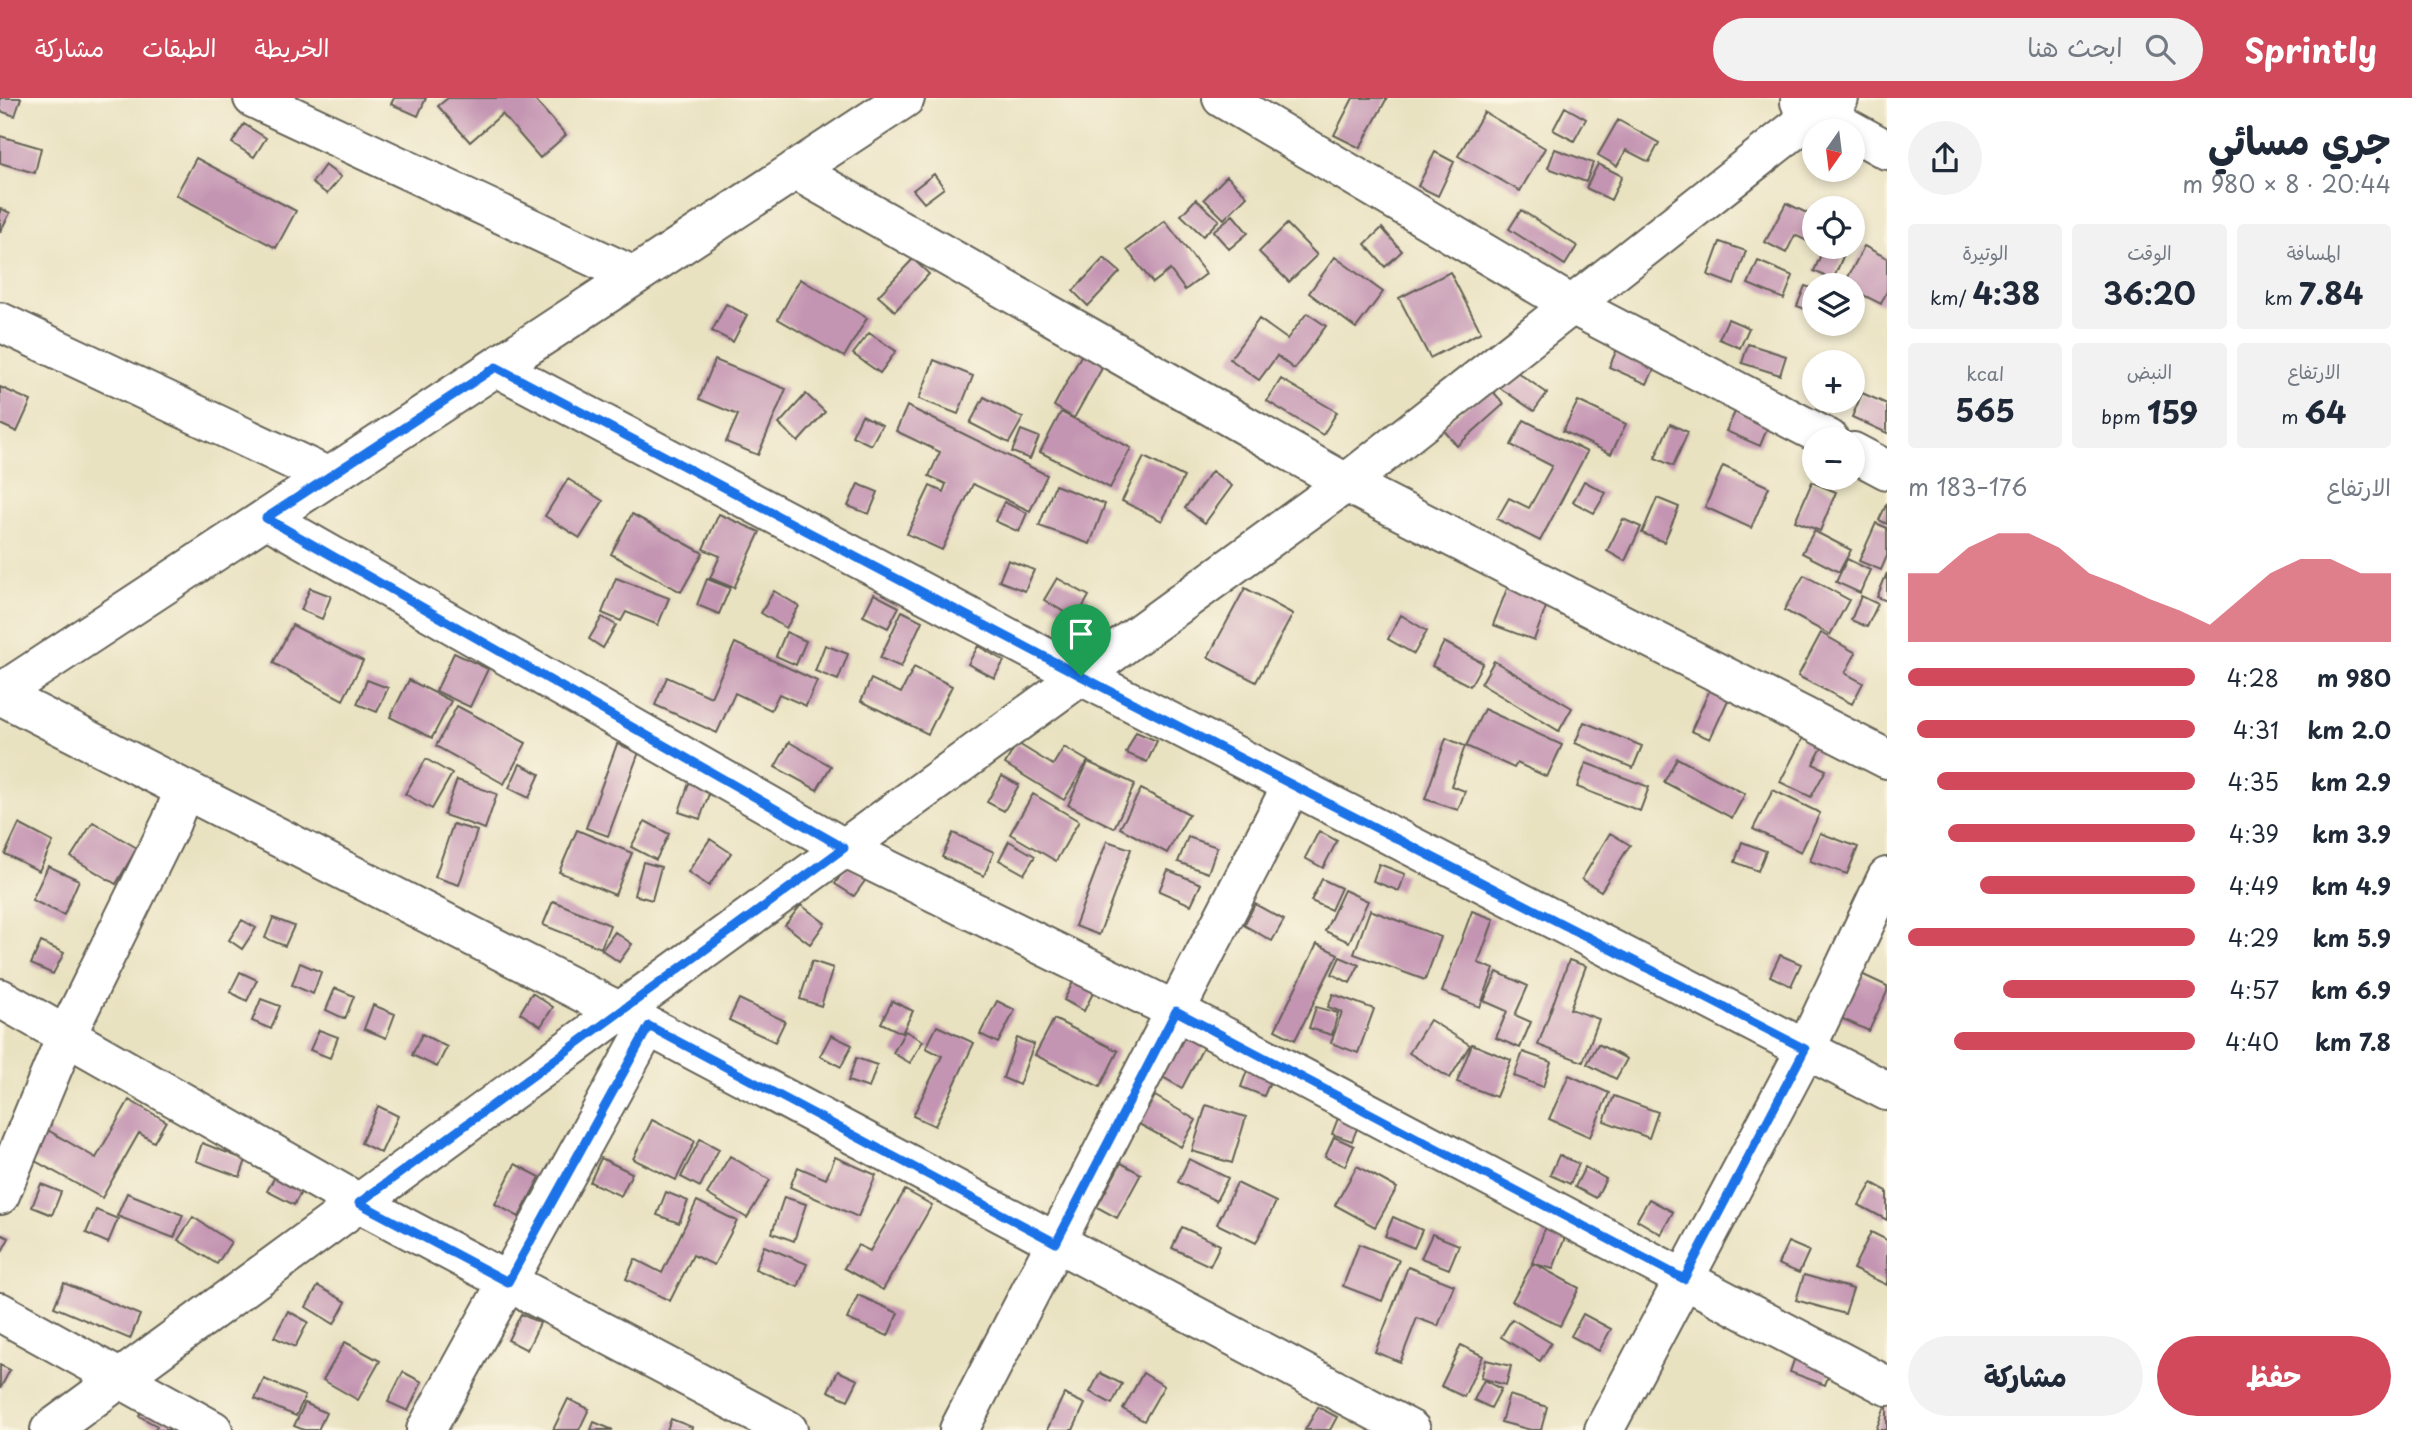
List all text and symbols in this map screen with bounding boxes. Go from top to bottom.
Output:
search box [1713,18,2203,81]
text: Sprintly [2245,24,2377,74]
text: ابحث هنا [2027,27,2123,66]
text: مشاركة [35,29,104,65]
text: الطبقات [142,29,217,65]
text: الخريطة [255,29,329,65]
icon: search [2141,30,2179,68]
text: جري مسائي [2208,111,2391,168]
north arrow [1802,119,1866,182]
map controls [1802,119,1865,490]
button: share [1908,121,1982,195]
text: 20:44 · 8 × 980 m [2182,166,2391,201]
button: locate [1802,196,1865,259]
text: الوتيرة [1962,238,2008,266]
text: الوقت [2127,238,2172,266]
text: المسافة [2287,238,2341,266]
text: 4:38 [1973,270,2040,315]
text: 36:20 [2103,270,2196,315]
text: 7.84 [2299,270,2363,315]
button: layers [1802,273,1865,336]
text: /km [1930,283,1973,311]
text: km [2264,283,2299,311]
button: + [1802,350,1865,413]
text: النبض [2127,357,2172,385]
text: الارتفاع [2287,357,2340,385]
text: kcal [1966,359,2004,387]
text: 565 [1955,387,2015,432]
text: 159 [2147,389,2198,434]
text: 64 [2305,389,2346,434]
text: bpm [2101,402,2147,430]
text: m [2281,402,2305,430]
button: − [1802,427,1865,490]
text: 176–183 m [1908,469,2027,504]
text: الارتفاع [2327,469,2391,504]
pin [1051,604,1111,676]
icon: arrive [1062,615,1100,653]
text: 4:28 [2227,660,2279,695]
text: 980 m [2317,660,2391,695]
text: 4:31 [2233,712,2279,747]
text: 2.0 km [2307,712,2391,747]
text: 4:35 [2228,764,2279,799]
text: 2.9 km [2311,764,2391,799]
text: 4:39 [2229,816,2279,851]
text: 3.9 km [2312,816,2391,851]
text: 4:49 [2229,868,2279,903]
text: 4.9 km [2312,868,2391,903]
text: 4:29 [2228,920,2279,955]
text: 5.9 km [2313,920,2391,955]
text: 4:57 [2230,972,2279,1007]
text: 6.9 km [2311,972,2391,1007]
text: 4:40 [2225,1024,2279,1059]
text: 7.8 km [2315,1024,2391,1059]
button: مشاركة [1908,1336,2143,1416]
button: حفظ [2157,1336,2391,1416]

